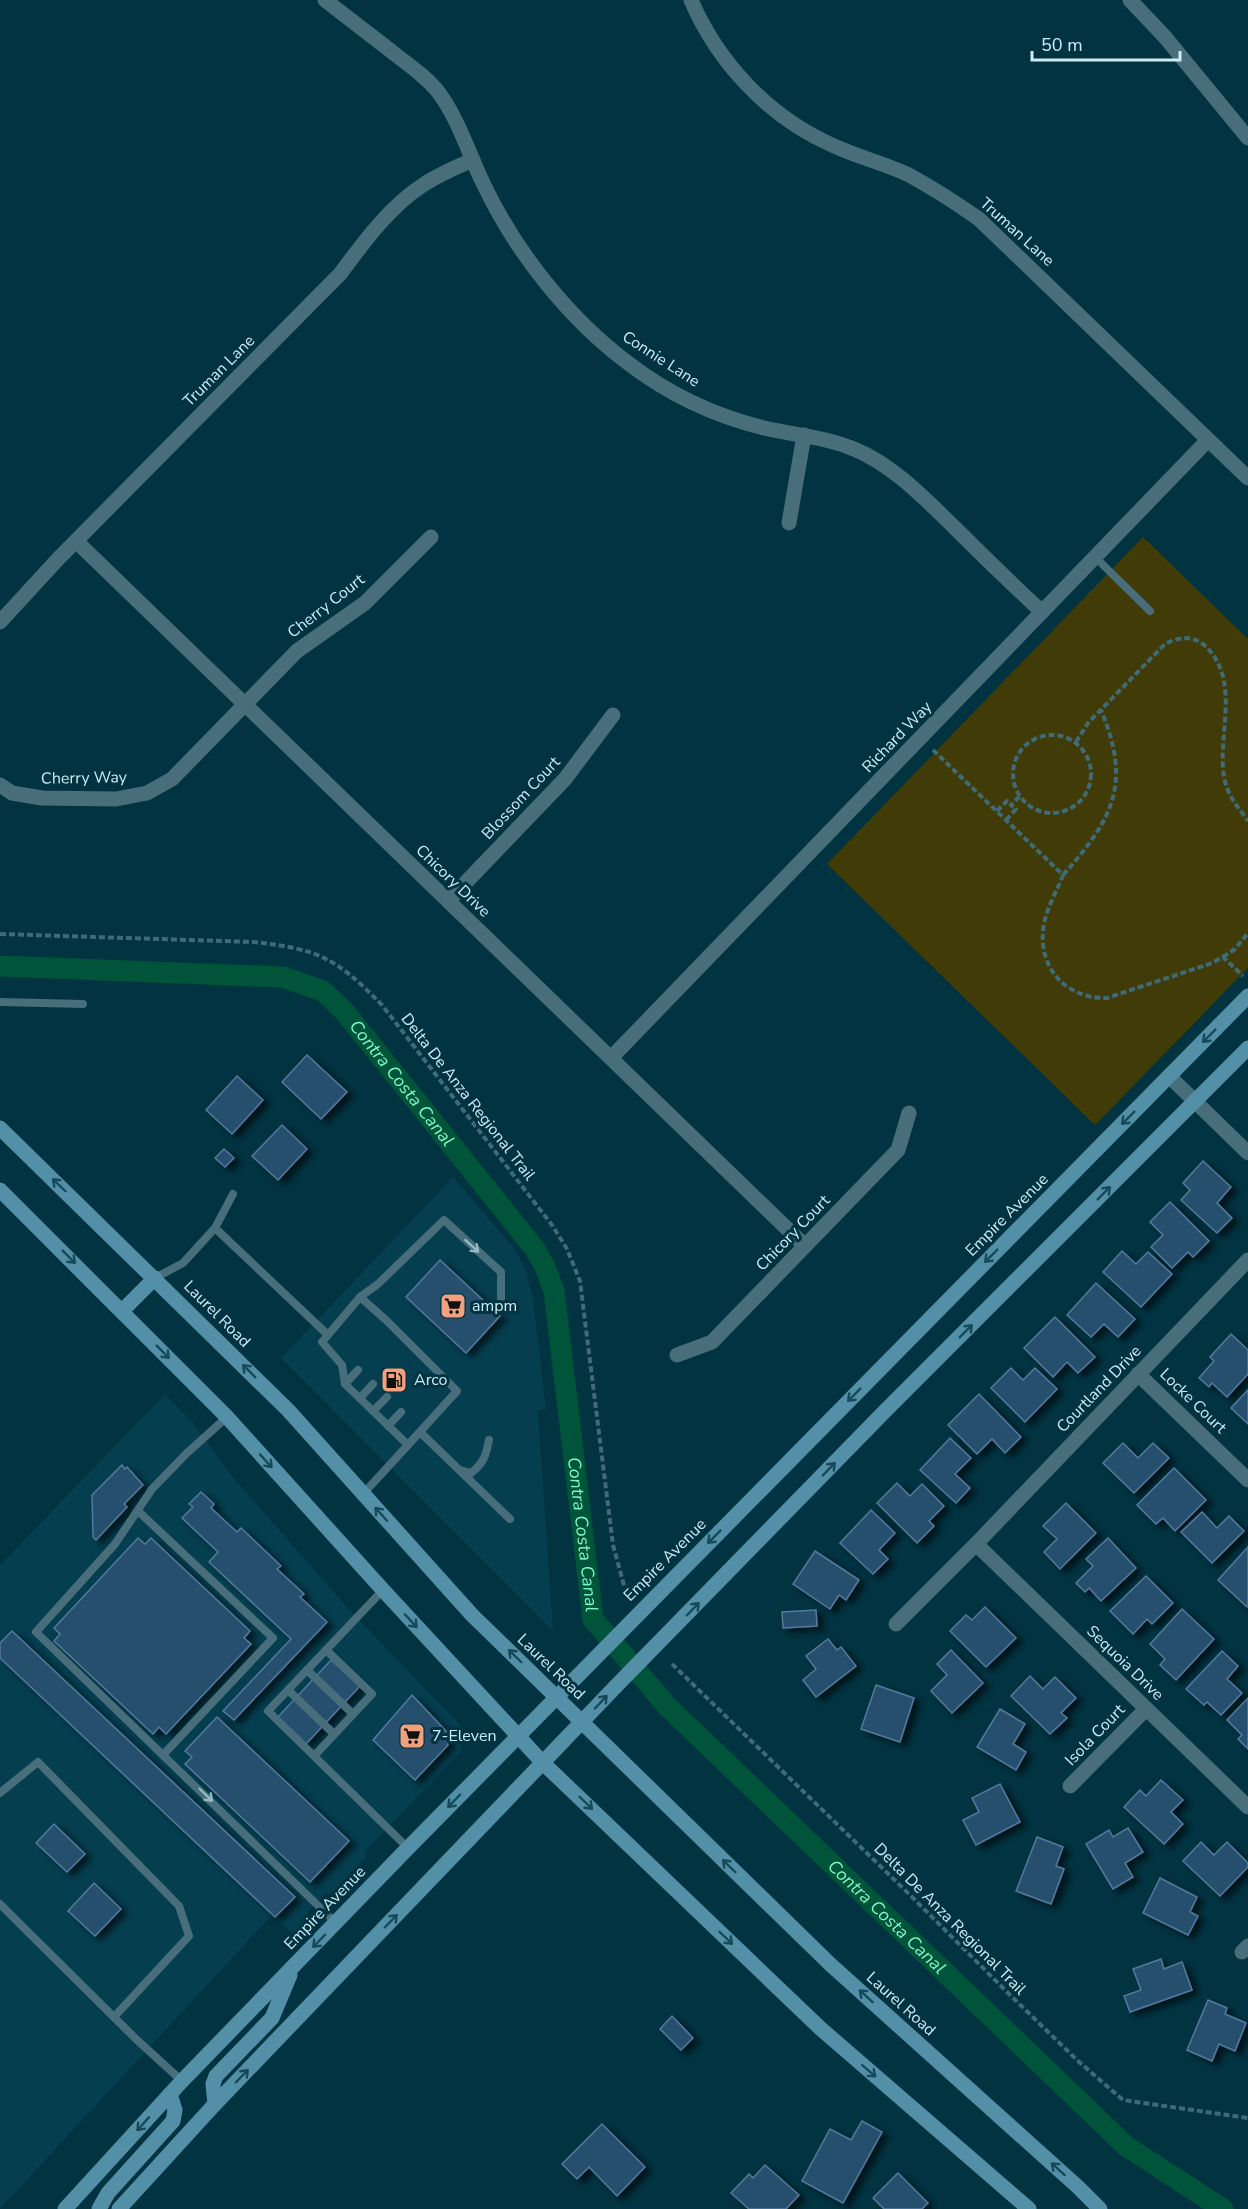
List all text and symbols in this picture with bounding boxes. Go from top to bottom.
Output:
scale bar [1032,24,1180,62]
text: 50 m [1041,33,1083,57]
street label: Truman Lane [975,193,1059,271]
street label: Connie Lane [618,326,704,392]
street label: Truman Lane [178,330,260,412]
street label: Cherry Court [283,569,370,643]
street label: Richard Way [857,696,937,778]
street label: Blossom Court [477,751,566,844]
street label: Cherry Way [41,766,128,790]
street label: Chicory Drive [411,840,495,922]
street label: Delta De Anza Regional Trail [396,1009,540,1185]
water label: Contra Costa Canal [344,1015,460,1151]
one-way arrow [1201,1028,1216,1043]
one-way arrow [1121,1110,1136,1125]
street label: Empire Avenue [961,1169,1053,1261]
one-way arrow [52,1178,67,1193]
one-way arrow [1096,1186,1111,1201]
street label: Chicory Court [751,1190,835,1276]
one-way arrow [465,1239,480,1253]
one-way arrow [61,1249,76,1264]
one-way arrow [984,1249,999,1264]
street label: Laurel Road [179,1276,255,1352]
supermarket icon: ampm [438,1291,468,1321]
place label: ampm [472,1295,517,1317]
one-way arrow [958,1323,973,1338]
street label: Courtland Drive [1052,1341,1146,1437]
one-way arrow [156,1345,170,1360]
one-way arrow [241,1364,256,1378]
street label: Locke Court [1155,1364,1232,1439]
fuel station icon: Arco [379,1365,409,1395]
place label: Arco [414,1369,448,1391]
one-way arrow [847,1388,862,1402]
one-way arrow [259,1453,273,1468]
water label: Contra Costa Canal [562,1456,604,1613]
one-way arrow [821,1462,836,1477]
one-way arrow [374,1507,388,1522]
street label: Empire Avenue [619,1514,711,1606]
one-way arrow [707,1529,721,1544]
one-way arrow [685,1602,700,1617]
one-way arrow [404,1613,418,1628]
street label: Sequoia Drive [1081,1620,1169,1706]
street label: Laurel Road [512,1629,590,1705]
one-way arrow [507,1649,522,1663]
one-way arrow [594,1695,609,1710]
street label: Isola Court [1060,1699,1130,1771]
supermarket icon: 7-Eleven [397,1721,427,1751]
place label: 7-Eleven [432,1725,497,1747]
one-way arrow [198,1788,213,1803]
one-way arrow [447,1793,461,1808]
one-way arrow [578,1796,593,1811]
street label: Delta De Anza Regional Trail [869,1838,1031,2000]
water label: Contra Costa Canal [822,1854,951,1979]
one-way arrow [722,1858,737,1873]
street label: Empire Avenue [279,1861,371,1955]
one-way arrow [384,1914,398,1929]
one-way arrow [719,1931,734,1946]
one-way arrow [312,1933,326,1948]
street label: Laurel Road [862,1967,940,2041]
one-way arrow [859,1989,874,2003]
one-way arrow [861,2064,876,2078]
one-way arrow [235,2068,249,2083]
one-way arrow [136,2117,150,2132]
one-way arrow [1051,2162,1066,2176]

